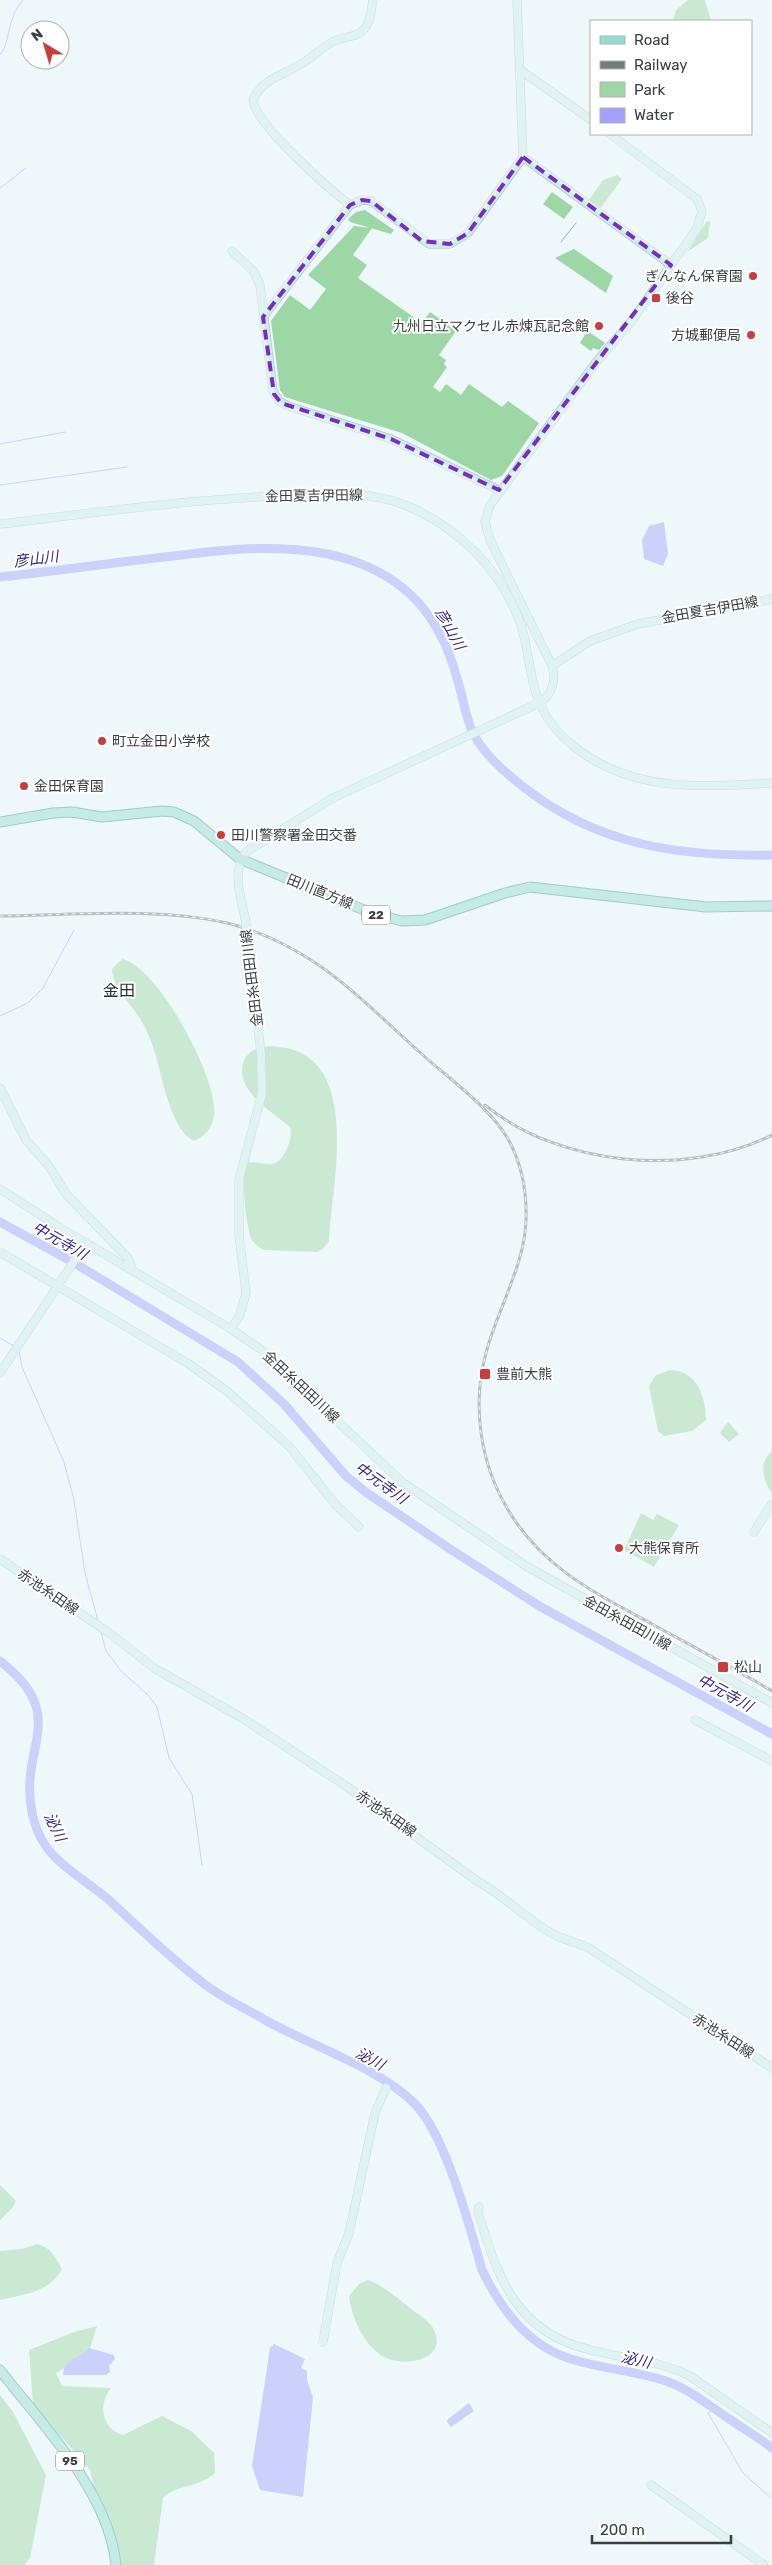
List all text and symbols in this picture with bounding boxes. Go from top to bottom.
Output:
north arrow [20,20,70,70]
legend [590,20,752,135]
text: N [28,25,47,45]
text: Road [634,31,670,49]
text: Railway [634,56,688,74]
text: Park [634,81,665,99]
text: Water [634,106,674,124]
place label: ぎんなん保育園 [645,268,743,285]
marker: ぎんなん保育園 [747,270,759,282]
place label: 後谷 [666,290,694,307]
marker: 後谷 [650,292,662,304]
place label: 九州日立マクセル赤煉瓦記念館 [393,318,589,335]
marker: 九州日立マクセル赤煉瓦記念館 [593,320,605,332]
place label: 方城郵便局 [671,327,741,344]
marker: 方城郵便局 [745,329,757,341]
street label: 金田夏吉伊田線 [265,487,363,505]
water label: 彦山川 [13,547,61,571]
street label: 金田夏吉伊田線 [660,593,760,627]
water label: 彦山川 [431,605,470,655]
place label: 町立金田小学校 [112,733,210,750]
marker: 町立金田小学校 [96,735,108,747]
place label: 金田保育園 [34,778,104,795]
marker: 金田保育園 [18,780,30,792]
place label: 田川警察署金田交番 [231,827,357,844]
marker: 田川警察署金田交番 [215,829,227,841]
street label: 田川直方線 [284,871,356,913]
road number: 22 [362,906,390,924]
street label: 金田糸田田川線 [238,928,266,1028]
district label: 金田 [103,981,135,1000]
water label: 中元寺川 [30,1218,92,1265]
street label: 金田糸田田川線 [259,1347,343,1427]
place label: 豊前大熊 [496,1366,552,1383]
marker: 豊前大熊 [478,1367,492,1381]
water label: 中元寺川 [351,1458,412,1509]
place label: 大熊保育所 [629,1540,699,1557]
marker: 大熊保育所 [613,1542,625,1554]
street label: 赤池糸田線 [14,1565,82,1619]
street label: 金田糸田田川線 [580,1592,674,1654]
place label: 松山 [734,1659,762,1676]
marker: 松山 [716,1660,730,1674]
water label: 中元寺川 [694,1671,757,1716]
street label: 赤池糸田線 [352,1787,420,1841]
water label: 泌川 [40,1810,71,1846]
street label: 赤池糸田線 [689,2010,757,2062]
water label: 泌川 [353,2044,389,2075]
water label: 泌川 [619,2348,655,2373]
road number: 95 [56,2452,84,2470]
scale bar [592,2512,731,2544]
text: 200 m [600,2521,645,2539]

